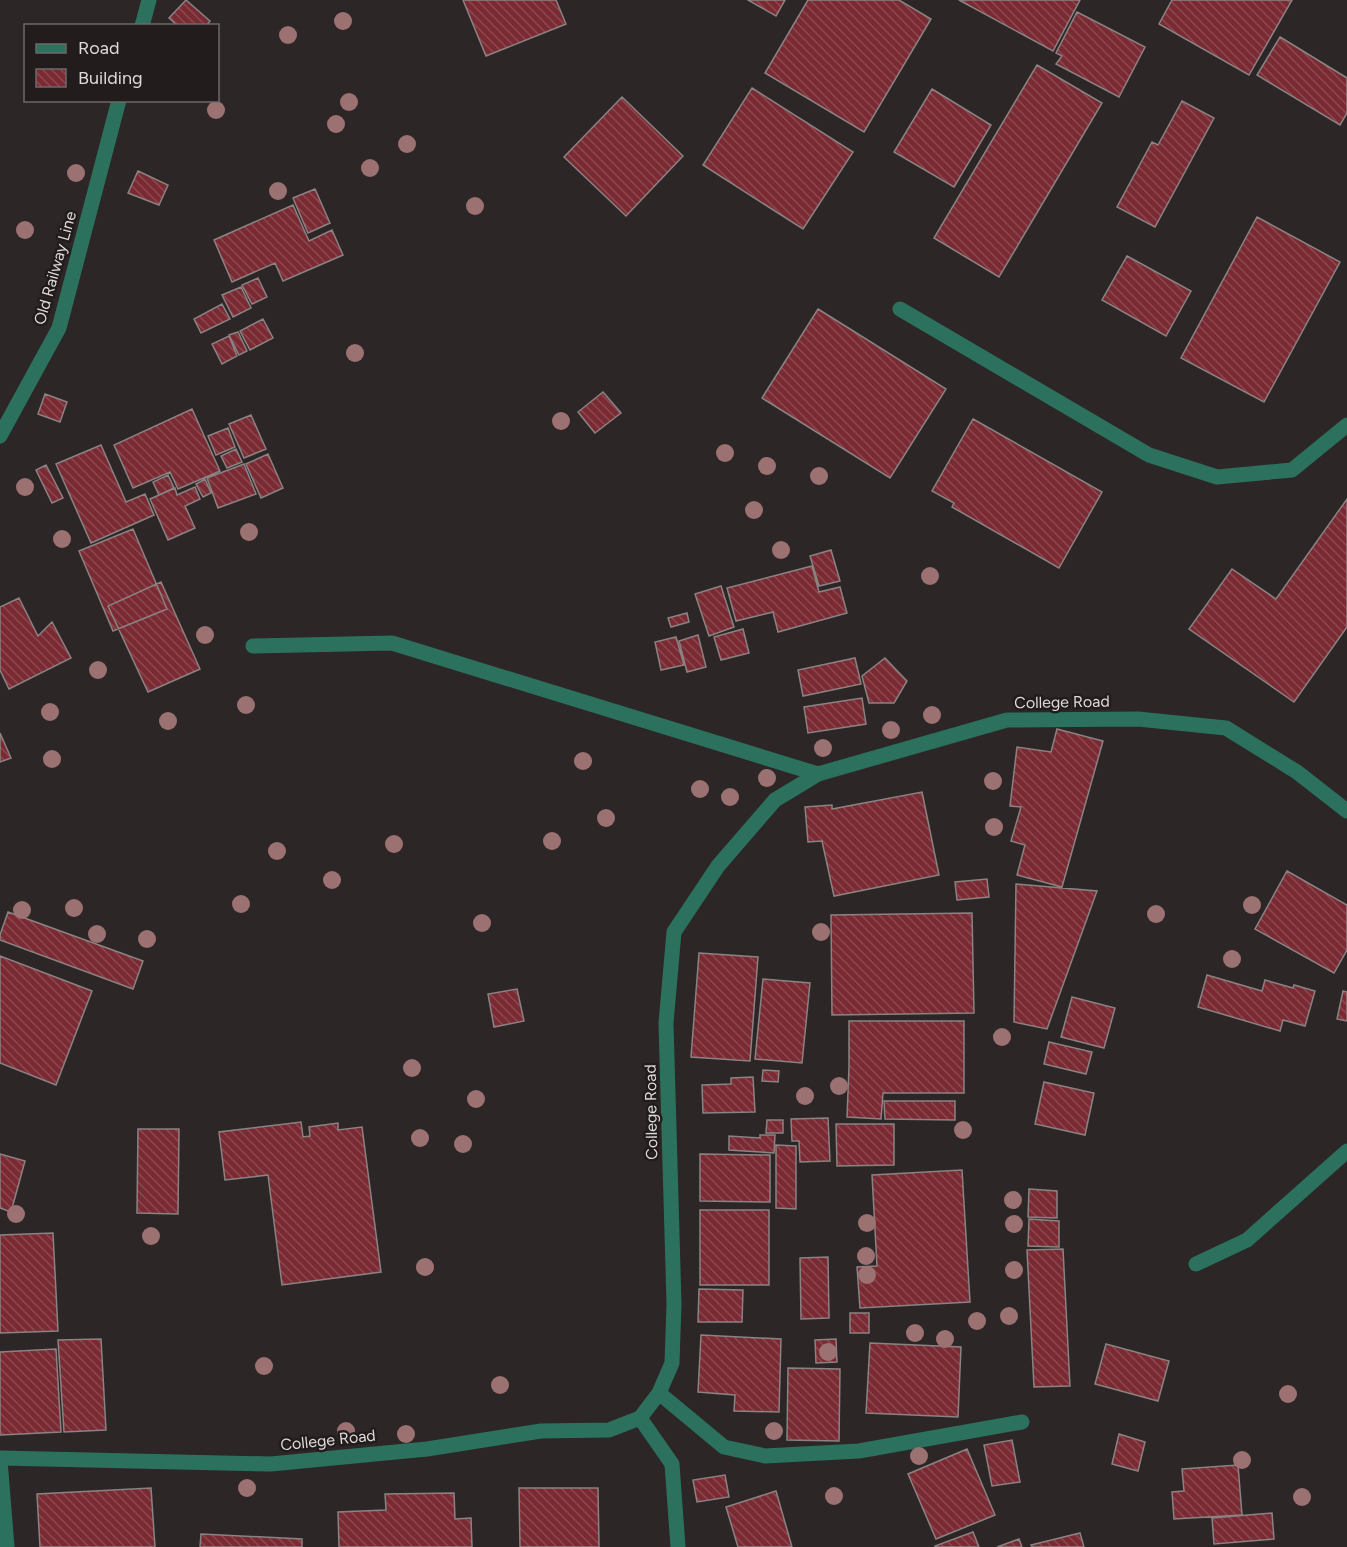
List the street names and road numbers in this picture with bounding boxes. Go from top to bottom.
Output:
street label: Old Railway Line [30,209,80,327]
street label: College Road [1014,692,1110,712]
street label: College Road [641,1064,661,1160]
street label: College Road [280,1426,376,1454]

